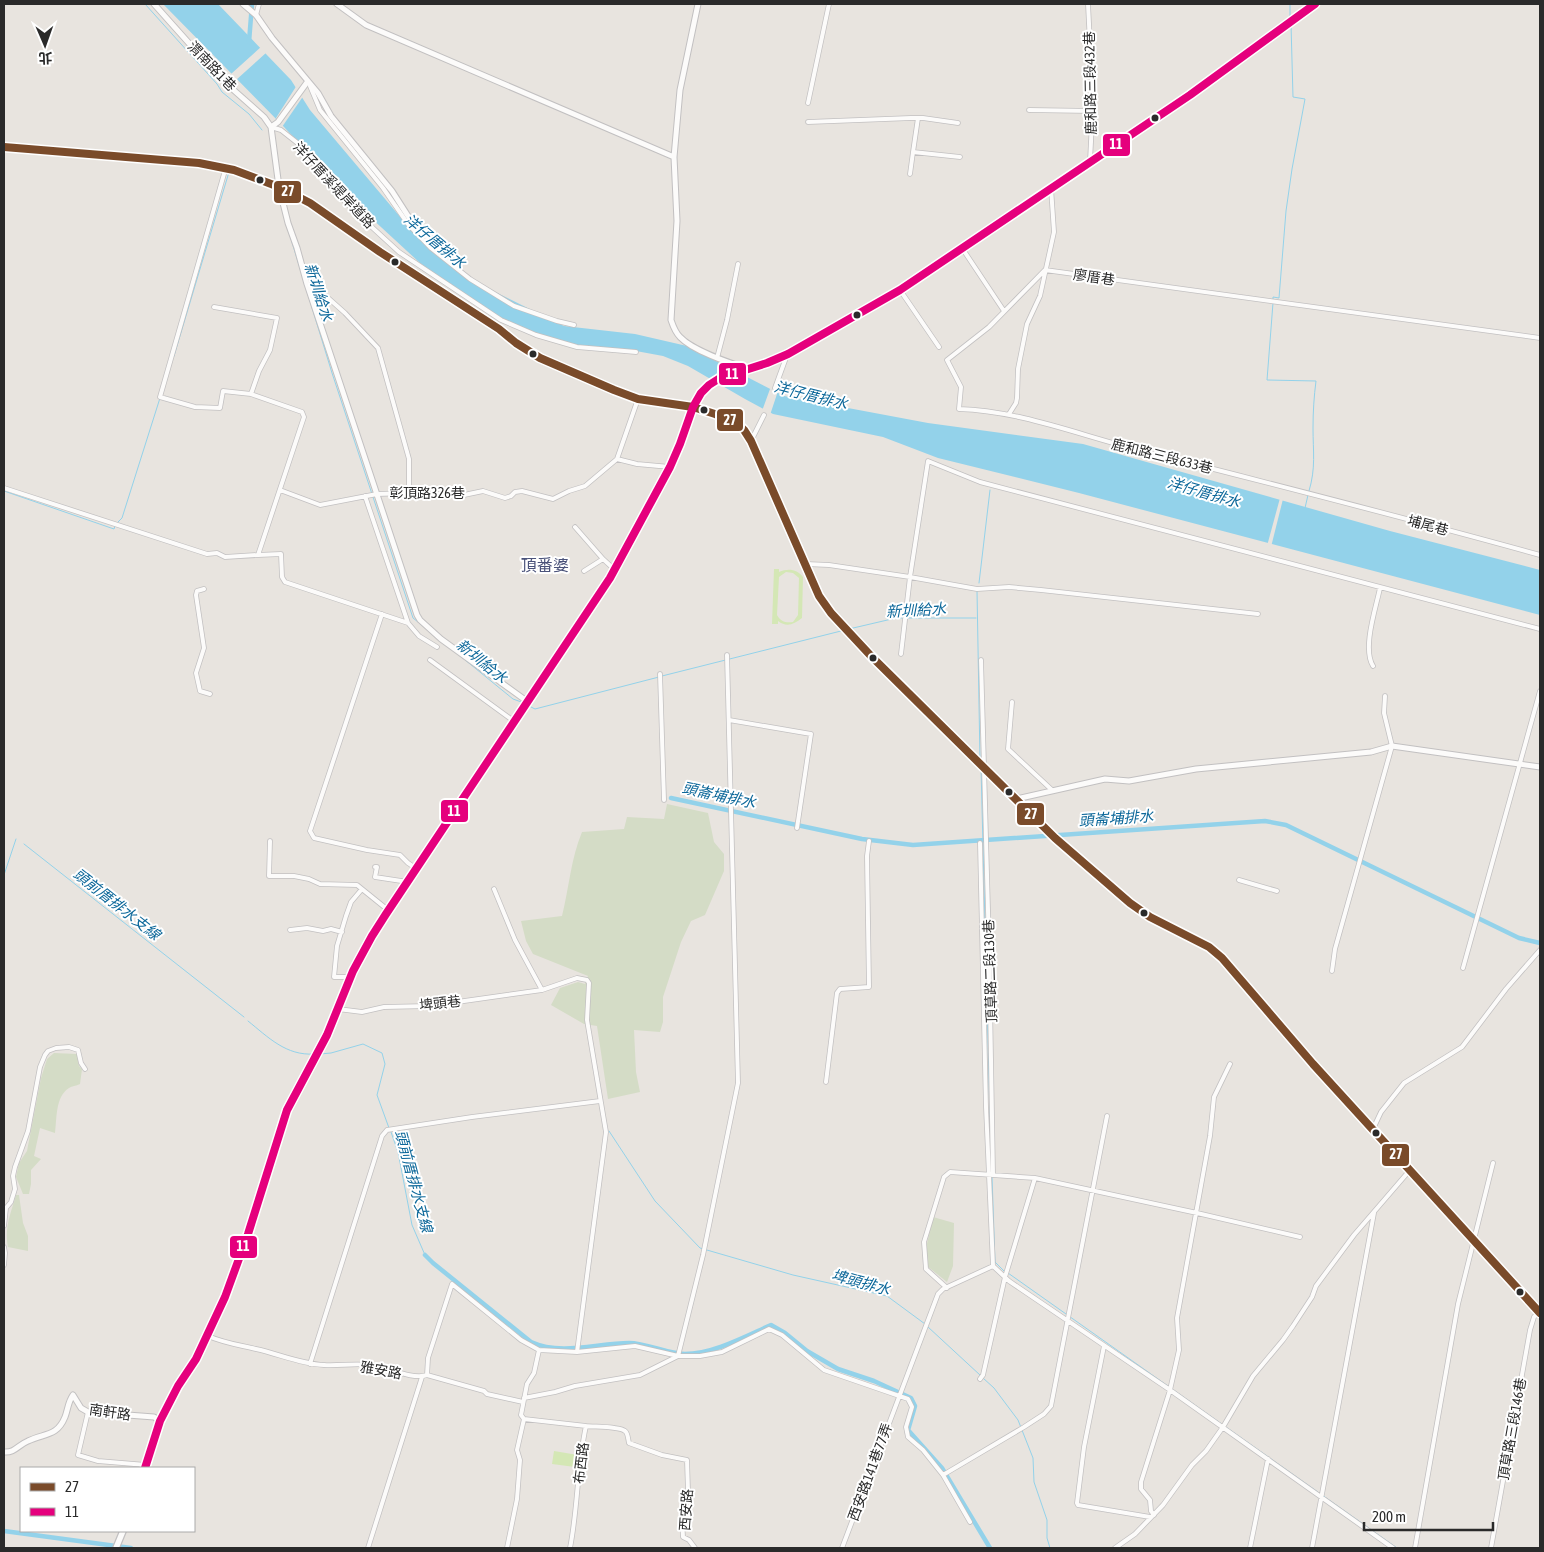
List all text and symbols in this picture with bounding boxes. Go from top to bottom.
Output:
north arrow [20,20,70,70]
street label: 鹿和路三段432巷 [1081,31,1099,135]
street label: 渭南路1巷 [185,38,239,94]
text: 北 [38,50,53,66]
unlabelled marker [1150,113,1160,123]
line badge: 11 [1102,133,1131,157]
text: 11 [1109,136,1123,152]
street label: 洋仔厝溪堤岸道路 [290,139,378,231]
unlabelled marker [255,175,265,185]
line badge: 27 [273,180,302,204]
text: 27 [281,183,295,199]
water label: 洋仔厝排水 [401,210,470,272]
unlabelled marker [390,257,400,267]
water label: 新圳給水 [302,261,337,324]
street label: 廖厝巷 [1072,266,1116,288]
unlabelled marker [852,310,862,320]
unlabelled marker [528,349,538,359]
line badge: 11 [718,362,747,386]
text: 11 [725,366,739,382]
water label: 洋仔厝排水 [773,378,850,413]
unlabelled marker [699,405,709,415]
line badge: 27 [716,408,744,432]
text: 27 [723,412,737,428]
street label: 鹿和路三段633巷 [1110,436,1214,476]
water label: 洋仔厝排水 [1166,473,1243,511]
street label: 彰頂路326巷 [389,485,465,501]
street label: 埔尾巷 [1406,512,1450,538]
district label: 頂番婆 [521,556,569,574]
water label: 新圳給水 [886,600,947,620]
water label: 新圳給水 [453,636,511,687]
unlabelled marker [868,653,878,663]
water label: 頭崙埔排水 [681,779,758,811]
unlabelled marker [1004,787,1014,797]
line badge: 11 [440,799,469,823]
line badge: 27 [1016,802,1045,826]
text: 11 [447,803,461,819]
text: 27 [1024,806,1038,822]
water label: 頭崙埔排水 [1078,807,1155,829]
water label: 頭前厝排水支線 [70,865,165,944]
unlabelled marker [1139,908,1149,918]
street label: 頂草路二段130巷 [980,919,1000,1023]
street label: 埤頭巷 [418,993,462,1013]
water label: 頭前厝排水支線 [392,1128,436,1236]
unlabelled marker [1371,1128,1381,1138]
line badge: 27 [1381,1143,1410,1167]
text: 27 [1389,1146,1403,1162]
line badge: 11 [229,1235,258,1259]
text: 11 [236,1238,250,1254]
water label: 埤頭排水 [830,1266,893,1298]
unlabelled marker [1515,1287,1525,1297]
street label: 雅安路 [359,1358,403,1382]
street label: 頂草路三段146巷 [1495,1377,1529,1481]
street label: 南軒路 [88,1401,132,1423]
street label: 西安路141巷77弄 [845,1421,895,1523]
street label: 布西路 [571,1441,591,1485]
legend [20,1467,195,1532]
text: 27 [65,1478,79,1495]
street label: 西安路 [677,1488,695,1532]
scale bar [1364,1500,1493,1532]
text: 11 [65,1503,79,1520]
text: 200 m [1372,1508,1406,1525]

